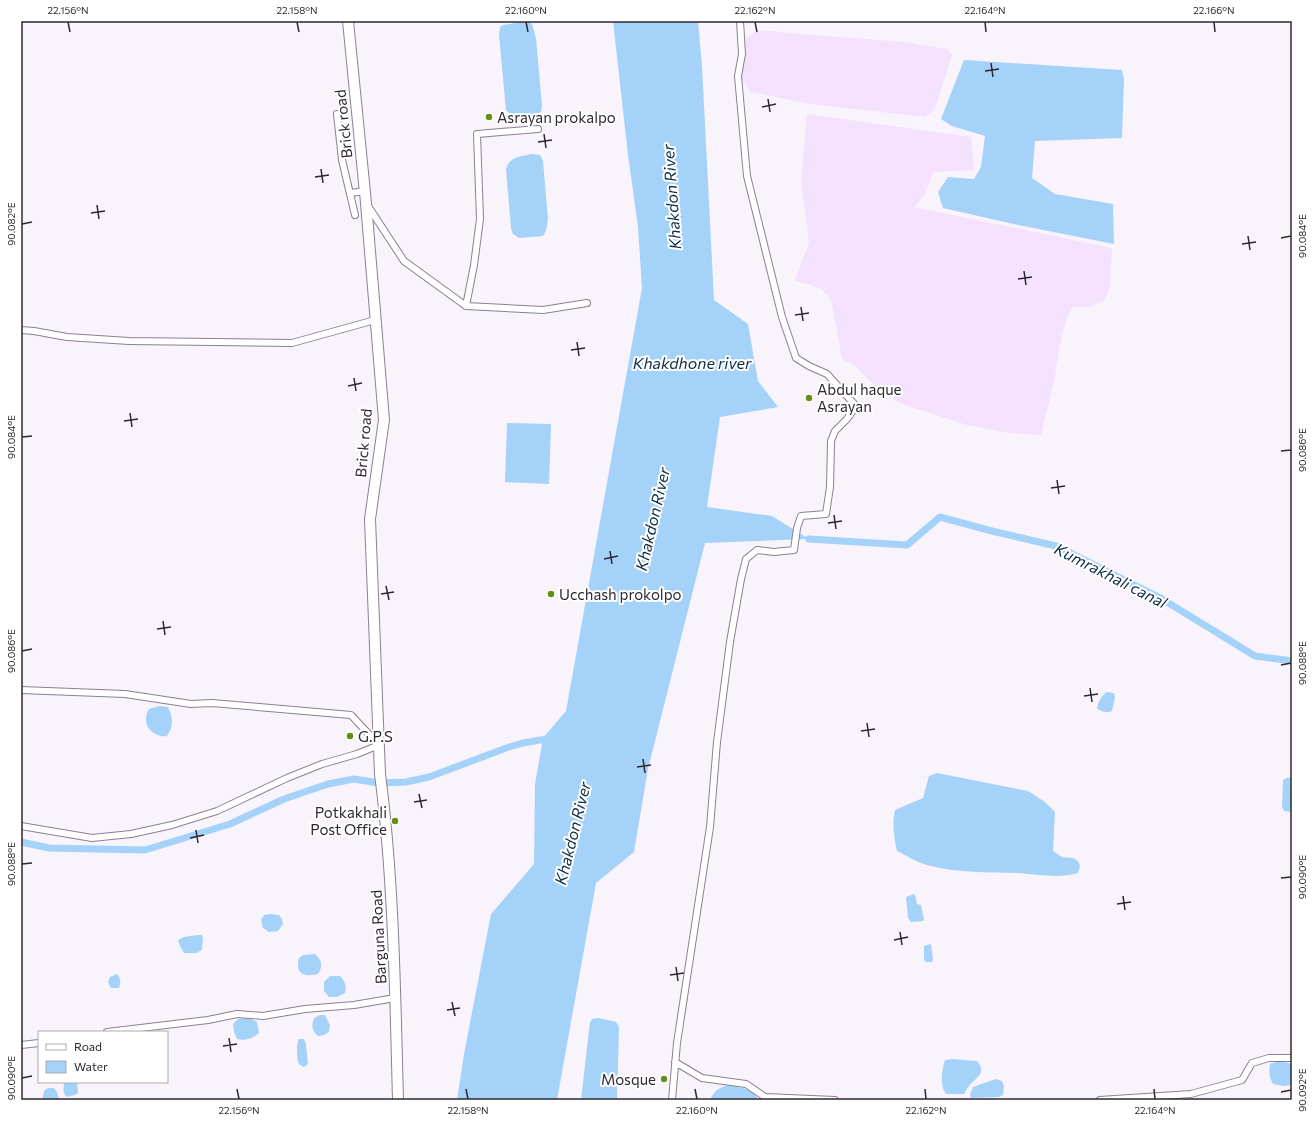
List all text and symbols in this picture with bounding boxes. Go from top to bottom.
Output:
text: 22.156°N [48,4,89,16]
text: 22.158°N [277,4,318,16]
text: 22.160°N [505,4,547,16]
text: 22.162°N [735,4,775,16]
text: 22.164°N [964,4,1006,16]
text: 22.166°N [1193,4,1235,16]
street label: Brick road [330,89,356,159]
place label: Asrayan prokalpo [497,108,616,126]
marker: Asrayan prokalpo [484,112,494,122]
water label: Khakdon River [658,143,684,250]
text: 90.082°E [5,202,17,246]
text: 90.084°E [1296,214,1308,258]
water label: Khakdhone river [633,353,752,372]
place label: Abdul haque Asrayan [817,380,902,415]
marker: Abdul haque Asrayan [804,393,814,403]
street label: Brick road [351,408,375,478]
text: 90.084°E [5,415,17,459]
text: 90.086°E [1296,428,1308,472]
water label: Khakdon River [631,465,673,572]
water label: Kumrakhali canal [1052,539,1171,612]
place label: Ucchash prokolpo [559,585,682,603]
marker: Ucchash prokolpo [546,589,556,599]
text: 90.086°E [5,629,17,673]
text: 90.088°E [1296,641,1308,685]
place label: G.P.S [358,727,393,745]
marker: G.P.S [345,731,355,741]
water label: Khakdon River [550,779,594,886]
place label: Potkakhali Post Office [310,803,387,838]
marker: Potkakhali Post Office [390,816,400,826]
text: 90.088°E [5,842,17,886]
text: 90.090°E [1296,855,1308,899]
street label: Barguna Road [367,889,389,985]
legend [38,1031,168,1083]
text: Road [74,1039,102,1053]
text: 90.090°E [5,1056,17,1100]
text: Water [74,1059,108,1073]
text: 90.092°E [1296,1068,1308,1112]
place label: Mosque [601,1070,656,1088]
marker: Mosque [659,1074,669,1084]
text: 22.156°N [219,1104,260,1116]
text: 22.158°N [448,1104,489,1116]
text: 22.160°N [676,1104,718,1116]
text: 22.162°N [906,1104,946,1116]
text: 22.164°N [1134,1104,1176,1116]

